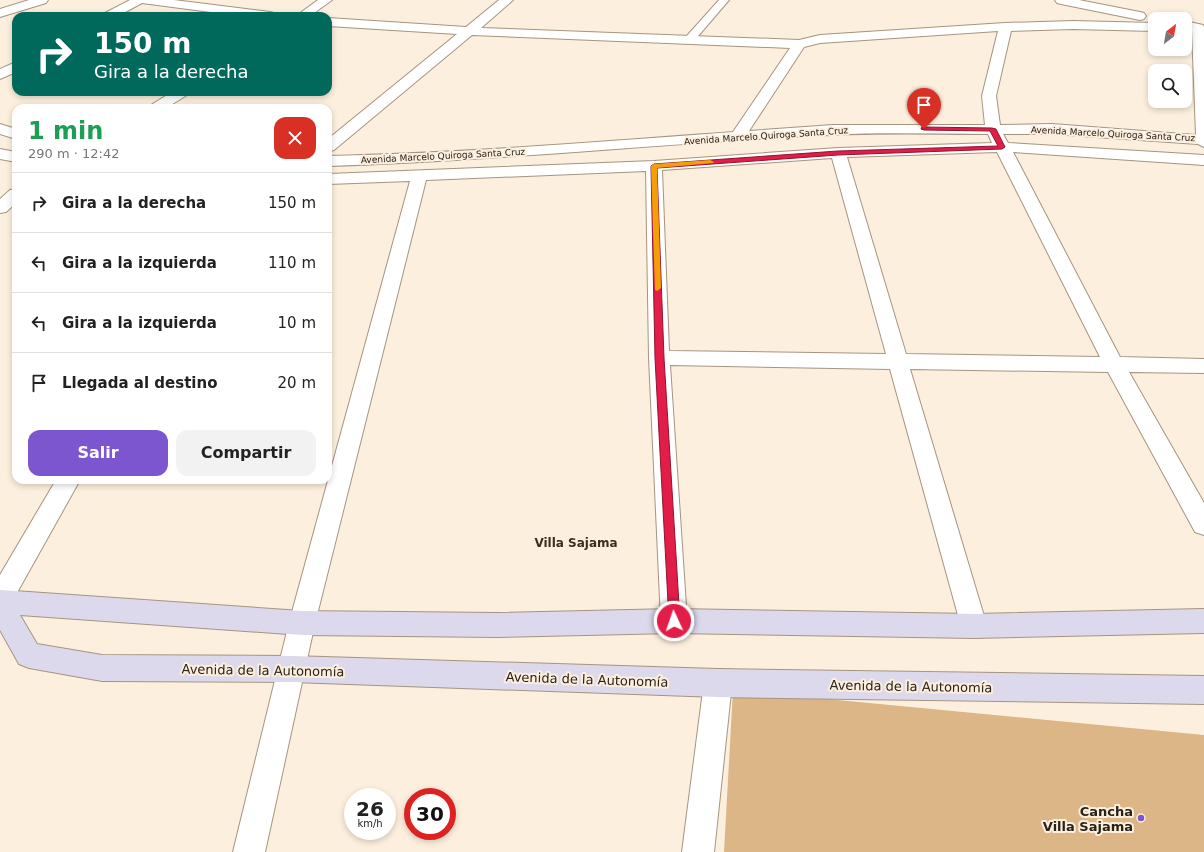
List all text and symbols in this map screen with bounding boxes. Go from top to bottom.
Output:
north arrow [1148,12,1192,56]
map controls [1148,12,1192,108]
text: 150 m [94,27,191,60]
icon: right [28,28,80,80]
text: Gira a la derecha [94,61,249,82]
button: search [1148,64,1192,108]
pin [907,88,941,129]
icon: arrive [913,94,935,116]
text: 1 min [28,117,103,145]
button: close [274,117,316,159]
street label: Avenida Marcelo Quiroga Santa Cruz [684,125,849,147]
street label: Avenida Marcelo Quiroga Santa Cruz [1031,125,1196,143]
text: 290 m · 12:42 [28,146,119,161]
street label: Avenida Marcelo Quiroga Santa Cruz [361,147,526,165]
icon: right [28,192,50,214]
text: Gira a la derecha [62,194,206,212]
text: 150 m [268,194,316,212]
icon: left [28,252,50,274]
text: Gira a la izquierda [62,254,217,272]
text: 110 m [268,254,316,272]
icon: left [28,312,50,334]
text: Gira a la izquierda [62,314,217,332]
text: 10 m [278,314,316,332]
icon: arrive [28,372,50,394]
text: Llegada al destino [62,374,217,392]
text: 20 m [278,374,316,392]
button: Salir [28,430,168,476]
button: Compartir [176,430,316,476]
district label: Villa Sajama [534,536,618,550]
position arrow [653,600,695,642]
street label: Avenida de la Autonomía [181,662,344,679]
street label: Avenida de la Autonomía [505,669,669,690]
street label: Avenida de la Autonomía [829,678,992,695]
speed limit sign: 30 [404,788,456,840]
text: 26 [356,797,384,821]
place label: Cancha Villa Sajama [1043,804,1133,834]
marker: Cancha Villa Sajama [1136,813,1146,823]
text: km/h [357,818,383,829]

